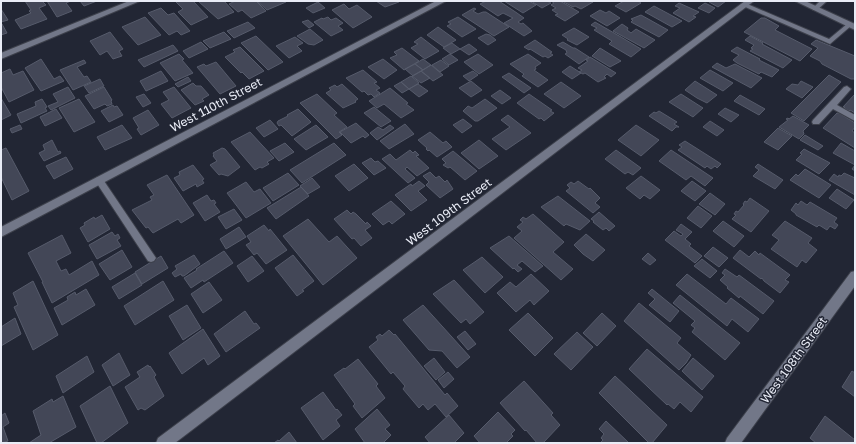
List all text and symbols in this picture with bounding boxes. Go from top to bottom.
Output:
street label: West 110th Street [167,74,264,135]
street label: West 109th Street [403,174,495,249]
street label: West 108th Street [757,313,830,406]

